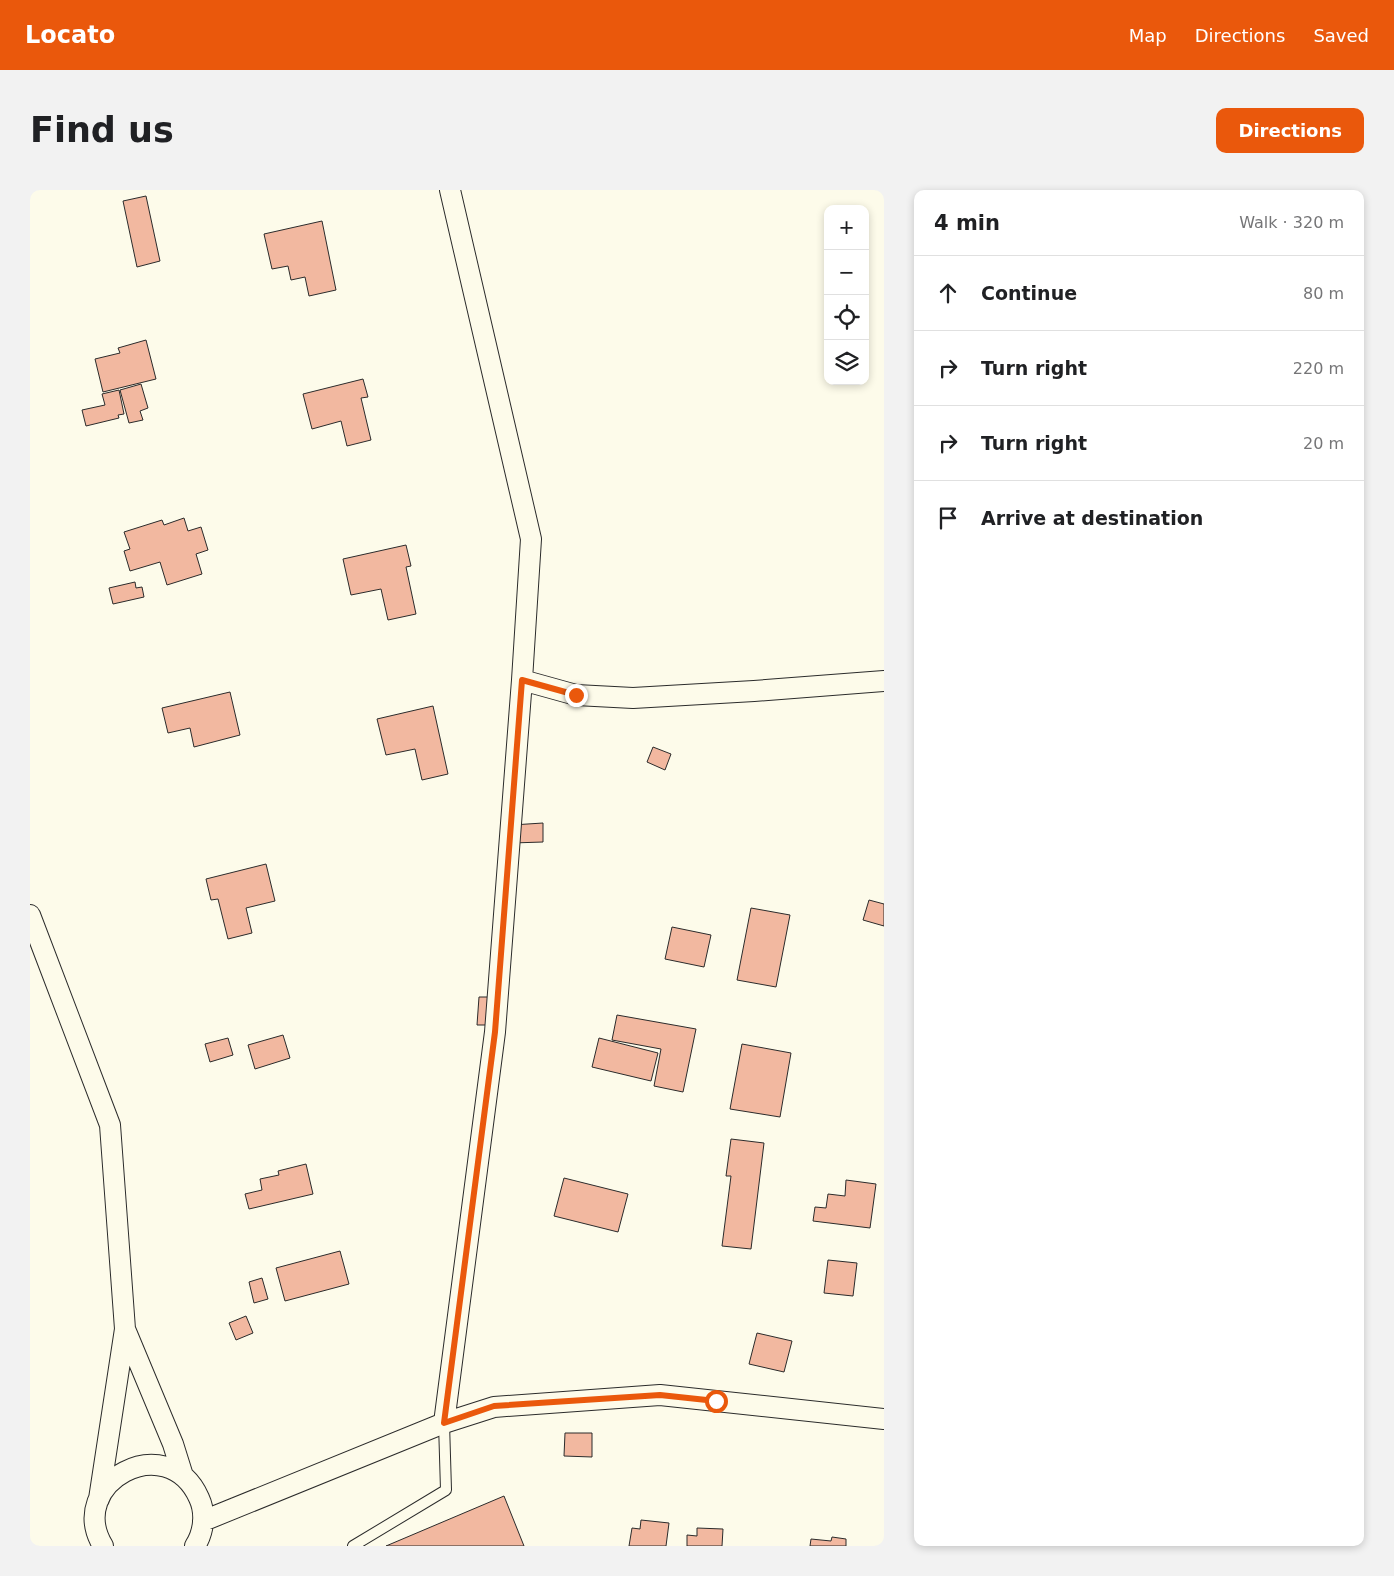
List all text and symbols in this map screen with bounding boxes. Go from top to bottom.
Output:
text: Locato [25,21,115,49]
text: Map [1129,25,1167,46]
text: Directions [1195,25,1285,46]
text: Saved [1313,25,1369,46]
button: Directions [1216,108,1364,153]
text: Find us [30,110,174,150]
map controls [824,205,869,385]
button: + [824,205,869,250]
text: 4 min [934,211,1000,235]
text: Walk · 320 m [1239,213,1344,232]
button: − [824,250,869,295]
icon: ahead [934,279,962,307]
text: Continue [981,282,1077,304]
text: 80 m [1303,284,1344,303]
button: locate [824,295,869,340]
button: layers [824,340,869,385]
icon: right [934,354,962,382]
text: Turn right [981,357,1087,379]
text: 220 m [1293,359,1344,378]
icon: right [934,429,962,457]
text: Turn right [981,432,1087,454]
text: 20 m [1303,434,1344,453]
icon: arrive [934,504,962,532]
text: Arrive at destination [981,507,1203,529]
route end [565,684,588,707]
route start [705,1390,728,1413]

